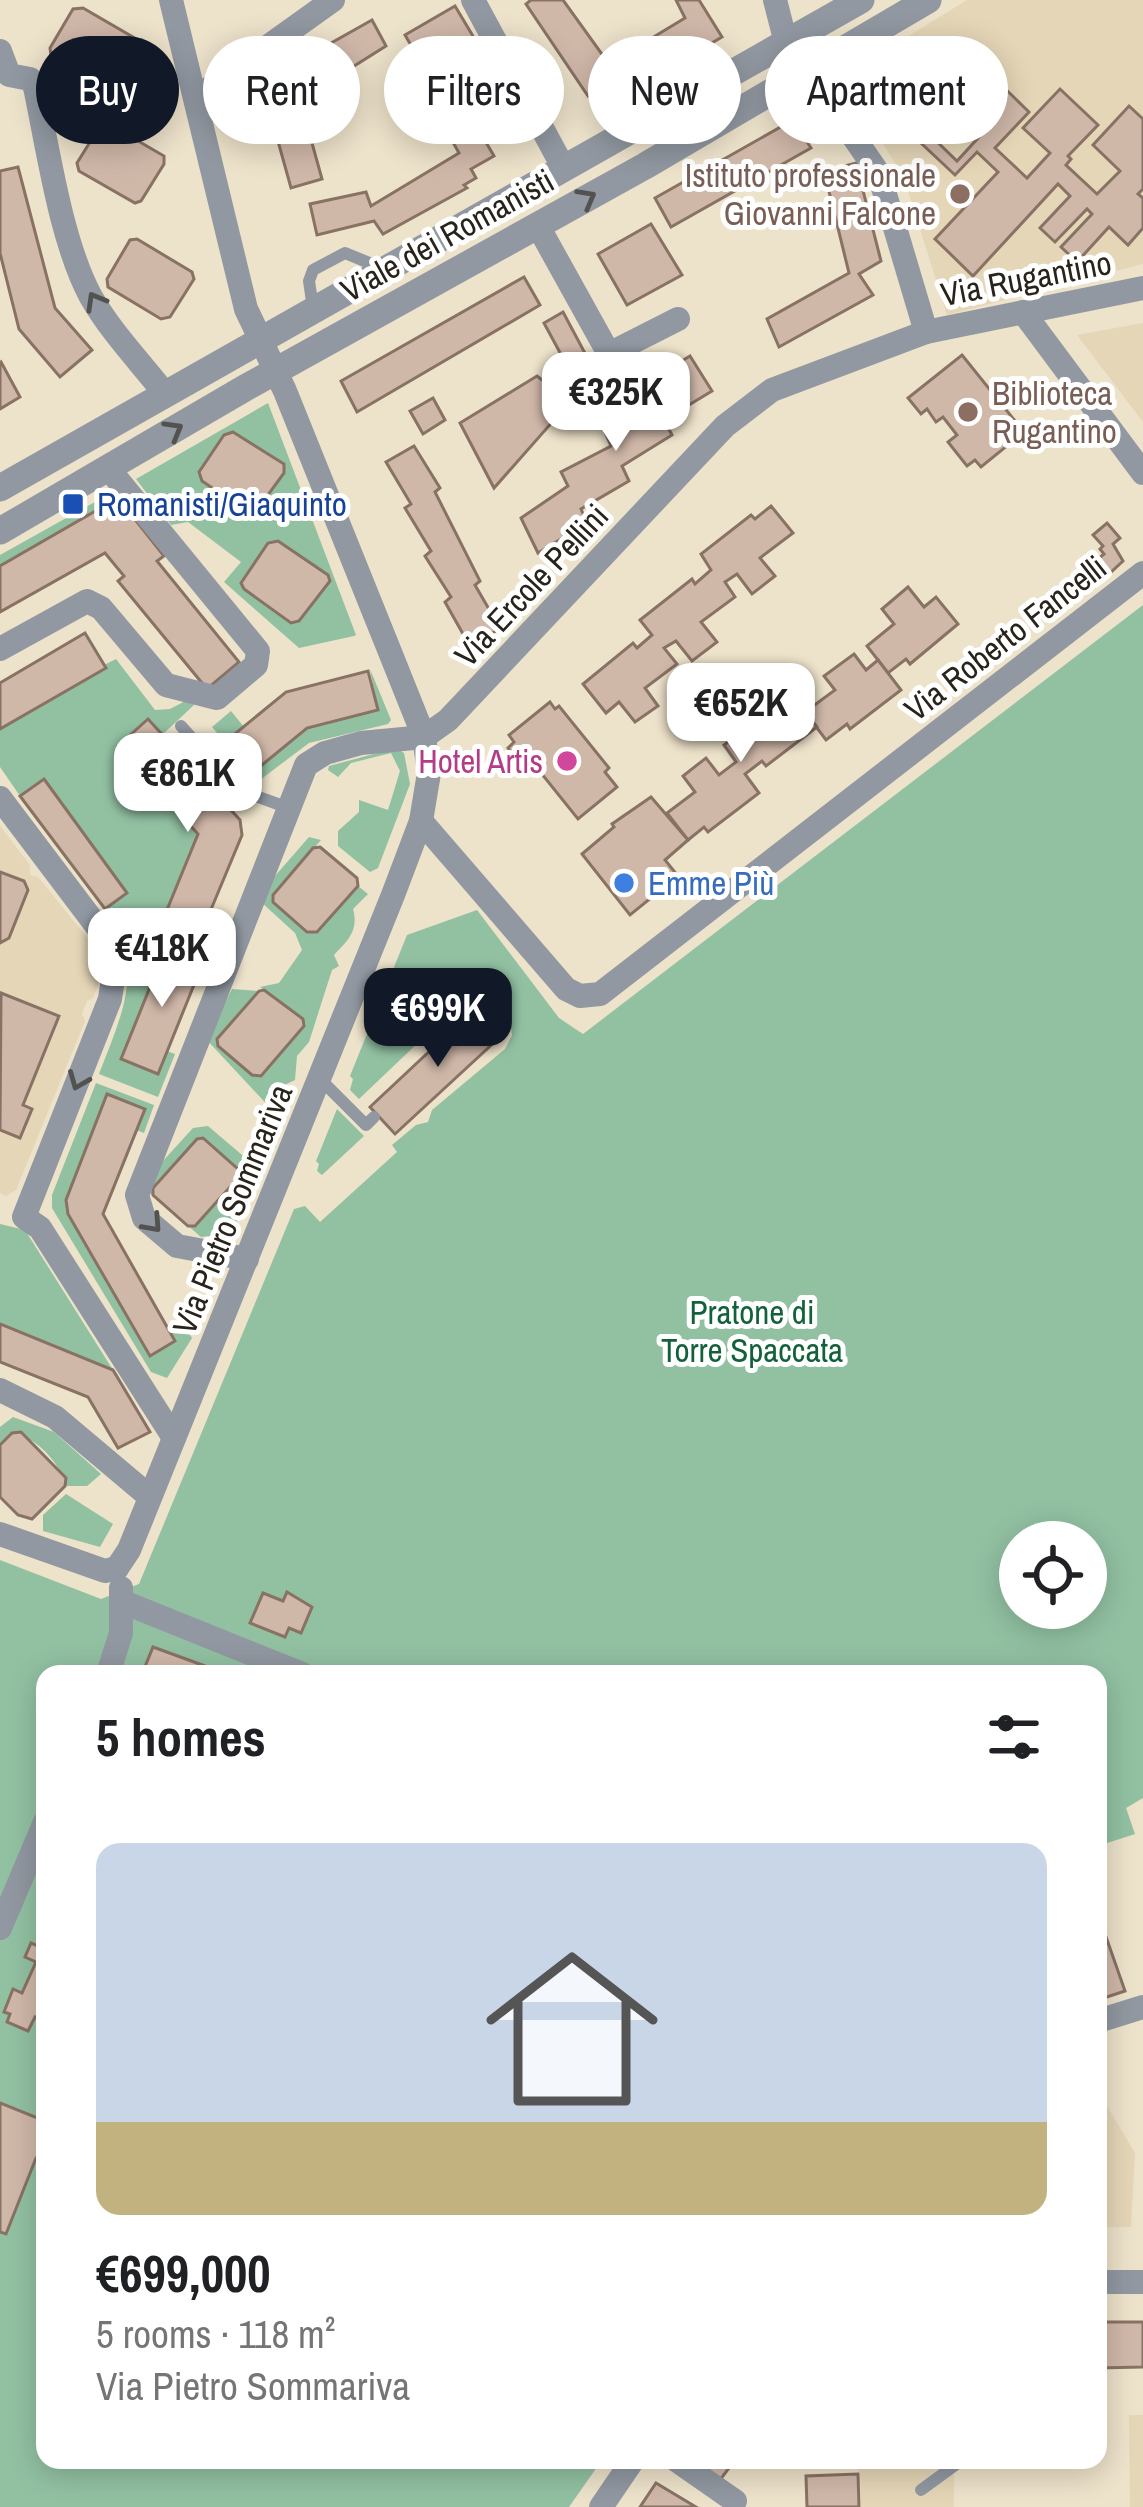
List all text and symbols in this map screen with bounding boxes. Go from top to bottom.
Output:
chip: Buy [36,36,179,144]
chip: Rent [203,36,360,144]
chip: Filters [384,36,564,144]
chip: New [588,36,741,144]
chip: Apartment [765,36,1008,144]
place label: Istituto professionale Giovanni Falcone [685,153,936,235]
street label: Viale dei Romanisti [333,158,561,312]
marker: Istituto professionale Giovanni Falcone [947,181,973,207]
one-way arrow [575,189,596,212]
street label: Via Rugantino [937,240,1115,316]
one-way arrow [87,293,110,314]
pin: €325K [532,352,700,454]
text: €325K [569,365,663,417]
place label: Biblioteca Rugantino [992,371,1117,453]
marker: Biblioteca Rugantino [955,399,981,425]
one-way arrow [161,422,183,445]
place label: Romanisti/Giaquinto [97,482,347,526]
marker: Romanisti/Giaquinto [60,491,86,517]
street label: Via Ercole Pellini [444,494,618,676]
street label: Via Roberto Fancelli [895,545,1115,731]
pin: €652K [657,663,825,765]
text: €652K [694,676,788,728]
pin: €861K [104,733,272,835]
place label: Hotel Artis [418,739,543,783]
text: €861K [141,746,235,798]
marker: Hotel Artis [554,748,580,774]
place label: Emme Più [648,861,774,905]
marker: Emme Più [611,870,637,896]
pin: €418K [78,908,246,1010]
text: €418K [115,921,209,973]
pin: €699K [354,968,522,1070]
text: €699K [391,981,485,1033]
one-way arrow [68,1069,92,1090]
street label: Via Pietro Sommariva [162,1078,302,1340]
one-way arrow [139,1210,160,1231]
park label: Pratone di Torre Spaccata [661,1290,843,1372]
map controls [999,1521,1107,1629]
button: locate [999,1521,1107,1629]
text: 5 homes [96,1703,266,1772]
icon: filters [981,1704,1047,1770]
icon: home [464,1921,680,2137]
text: €699,000 [96,2239,270,2308]
text: 5 rooms · 118 m² [96,2308,335,2360]
text: Via Pietro Sommariva [96,2360,410,2412]

